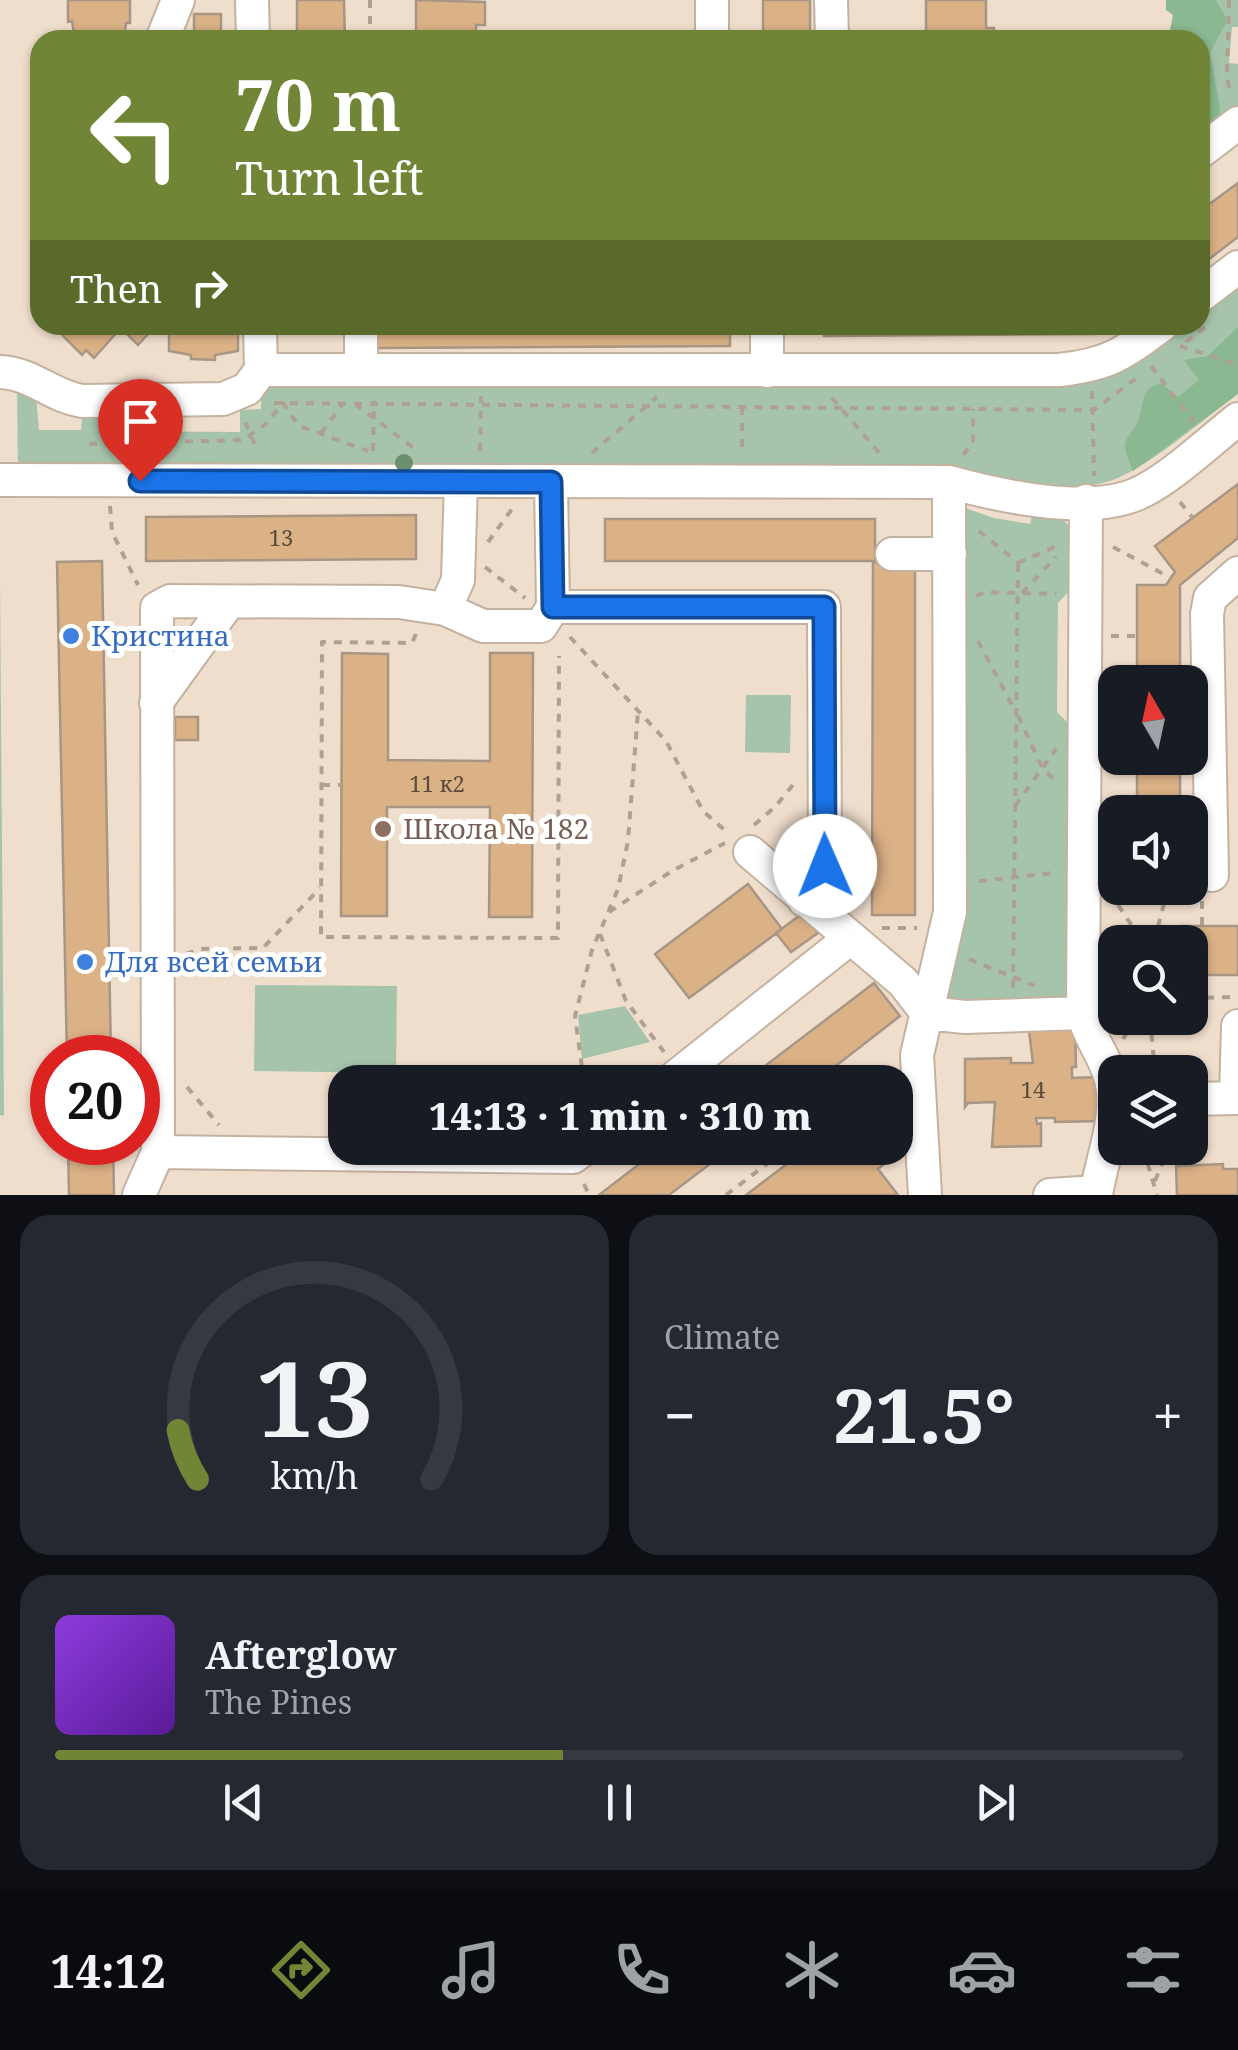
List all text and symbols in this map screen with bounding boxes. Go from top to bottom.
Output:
text: 70 m [235,56,401,152]
icon: left [70,70,200,200]
text: Turn left [235,147,424,208]
icon: right [182,260,237,315]
text: Then [70,262,162,314]
pin [98,379,183,482]
icon: arrive [113,394,168,449]
house number: 13 [269,522,293,552]
place label: Кристина [91,616,230,654]
marker: Кристина [60,625,82,647]
north arrow [1098,665,1208,775]
map controls [1098,665,1208,1165]
house number: 11 к2 [409,768,465,798]
button: sound [1098,795,1208,905]
place label: Школа № 182 [403,809,589,847]
position arrow [773,814,877,918]
marker: Школа № 182 [372,818,394,840]
button: search [1098,925,1208,1035]
place label: Для всей семьи [105,942,322,980]
marker: Для всей семьи [74,951,96,973]
speed limit sign: 20 [30,1035,160,1165]
button: layers [1098,1055,1208,1165]
house number: 14 [1021,1074,1045,1104]
text: 14:13 · 1 min · 310 m [429,1089,812,1141]
text: Climate [664,1315,780,1358]
text: 13 [256,1326,373,1467]
text: 21.5° [834,1363,1015,1465]
text: − [664,1377,696,1452]
text: + [1152,1377,1183,1452]
text: km/h [271,1451,358,1499]
text: Afterglow [205,1628,397,1680]
text: The Pines [205,1680,352,1723]
icon: previous [216,1775,271,1830]
icon: pause [592,1775,647,1830]
icon: next [968,1775,1023,1830]
icon: directions [266,1935,336,2005]
icon: music [436,1935,506,2005]
icon: phone [607,1935,677,2005]
icon: climate [777,1935,847,2005]
icon: car [947,1935,1017,2005]
icon: filters [1118,1935,1188,2005]
text: 14:12 [50,1940,166,2001]

